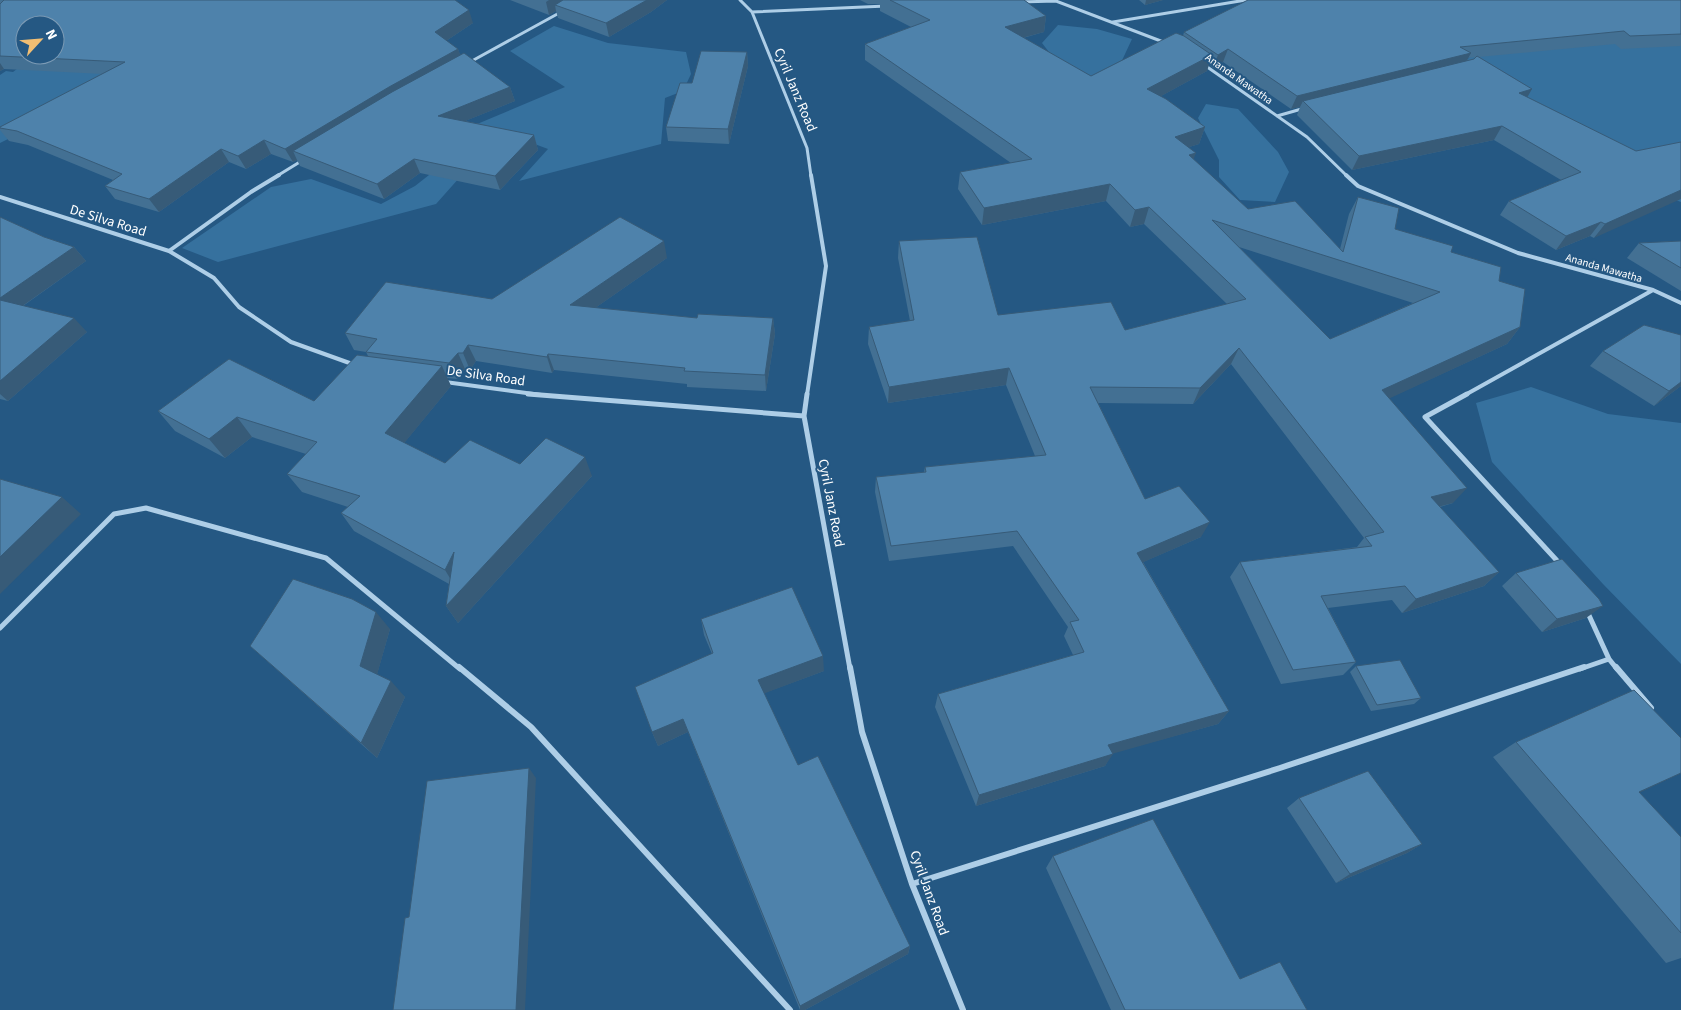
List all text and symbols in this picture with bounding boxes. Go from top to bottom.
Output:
north arrow [15,15,65,65]
text: N [40,26,62,43]
street label: Cyril Janz Road [768,45,822,135]
street label: Ananda Mawatha [1202,50,1276,108]
street label: De Silva Road [67,200,149,242]
street label: Ananda Mawatha [1564,250,1644,286]
street label: De Silva Road [445,361,527,391]
street label: Cyril Janz Road [813,457,849,549]
street label: Cyril Janz Road [904,848,954,938]

